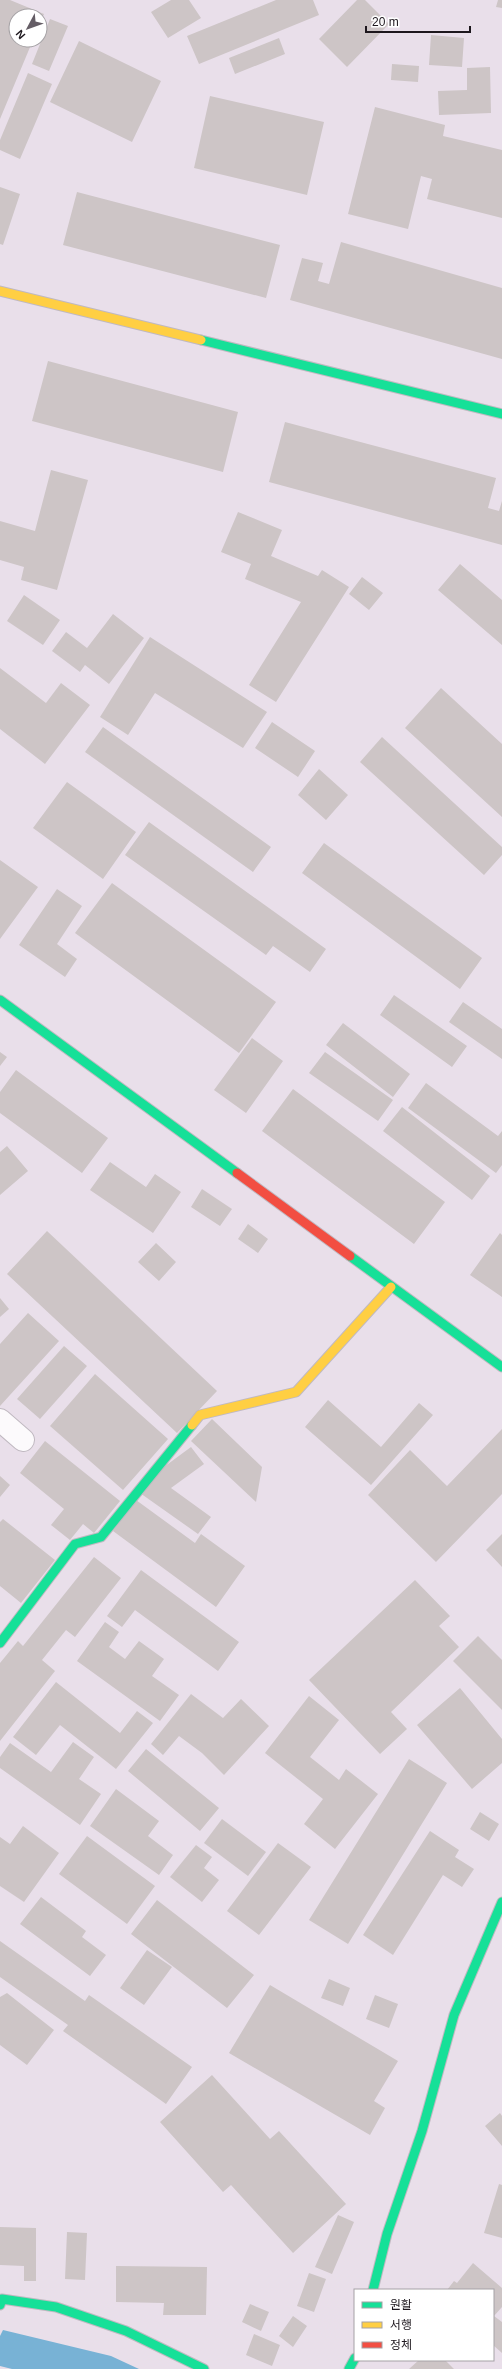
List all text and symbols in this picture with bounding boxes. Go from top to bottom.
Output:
north arrow [8,8,48,48]
scale bar [366,8,470,34]
text: 20 m [372,15,399,29]
text: N [13,28,28,41]
legend [354,2289,494,2361]
text: 원활 [390,2298,412,2312]
text: 서행 [390,2318,412,2332]
text: 정체 [390,2338,412,2352]

